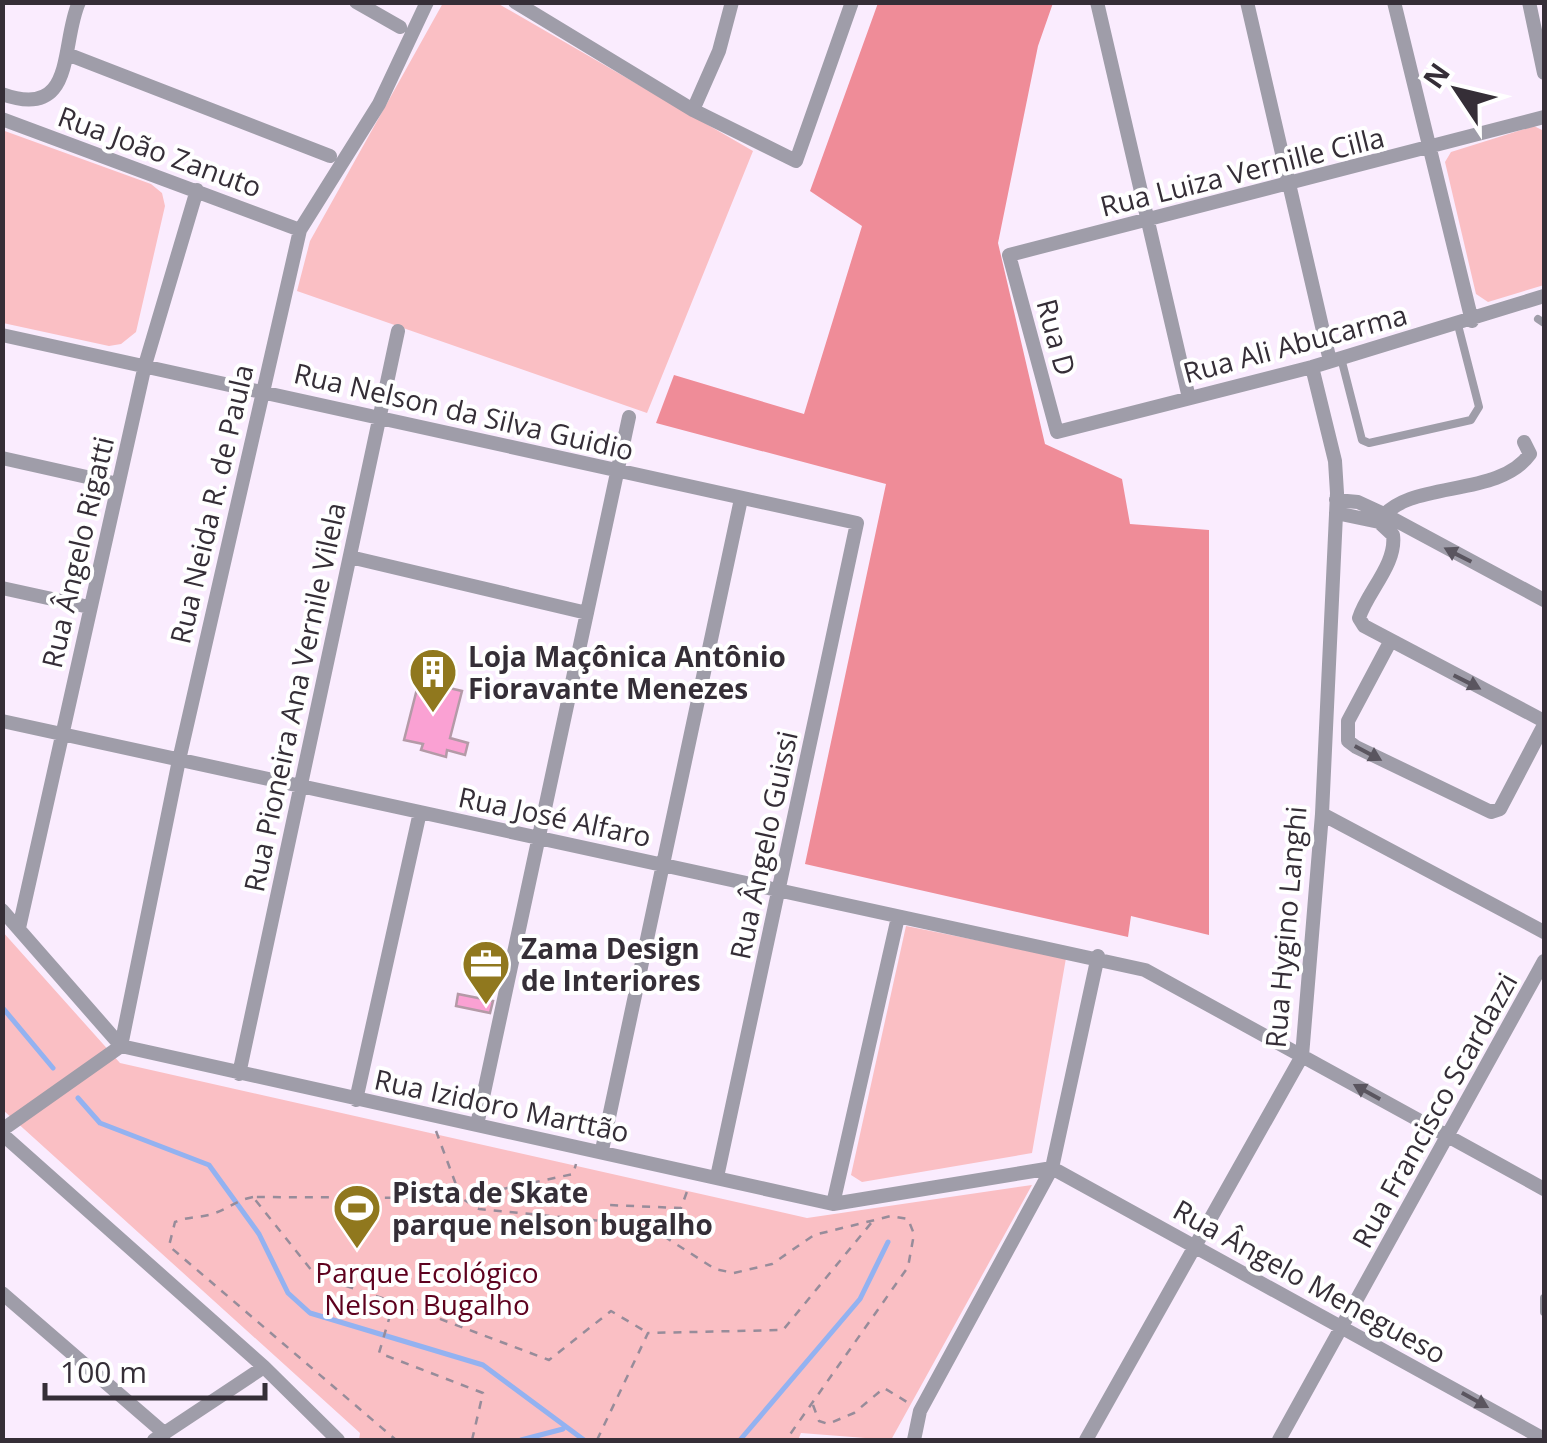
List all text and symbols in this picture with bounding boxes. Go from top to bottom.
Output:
north arrow [1407,40,1507,140]
text: N [1414,55,1458,95]
street label: Rua João Zanuto [53,97,267,205]
street label: Rua Luiza Vernille Cilla [1096,117,1388,225]
street label: Rua D [1029,295,1085,379]
street label: Rua Ali Abucarma [1179,295,1411,391]
street label: Rua Nelson da Silva Guidio [290,353,638,469]
street label: Rua Neida R. de Paula [160,361,262,647]
street label: Rua Ângelo Rigatti [32,433,122,671]
street label: Rua Pioneira Ana Vernile Vilela [234,499,354,895]
one-way arrow [1443,547,1472,564]
place label: Loja Maçônica Antônio Fioravante Menezes [468,637,786,707]
building icon: Loja Maçônica Antônio Fioravante Menezes [407,646,459,714]
one-way arrow [1453,673,1482,690]
street label: Rua Ângelo Guissi [720,727,806,963]
one-way arrow [1354,744,1382,761]
street label: Rua José Alfaro [455,777,655,855]
street label: Rua Hygino Langhi [1256,805,1314,1049]
place label: Zama Design de Interiores [521,929,701,999]
office icon: Zama Design de Interiores [460,938,512,1006]
street label: Rua Francisco Scardazzi [1342,966,1526,1254]
street label: Rua Izidoro Marttão [371,1059,633,1151]
one-way arrow [1352,1083,1381,1100]
place label: Pista de Skate parque nelson bugalho [392,1173,713,1243]
sports icon: Pista de Skate parque nelson bugalho [331,1182,383,1250]
street label: Rua Ângelo Menegueso [1167,1190,1453,1372]
park label: Parque Ecológico Nelson Bugalho [315,1253,539,1323]
scale bar [45,1338,265,1400]
text: 100 m [60,1351,147,1392]
one-way arrow [1461,1391,1489,1409]

